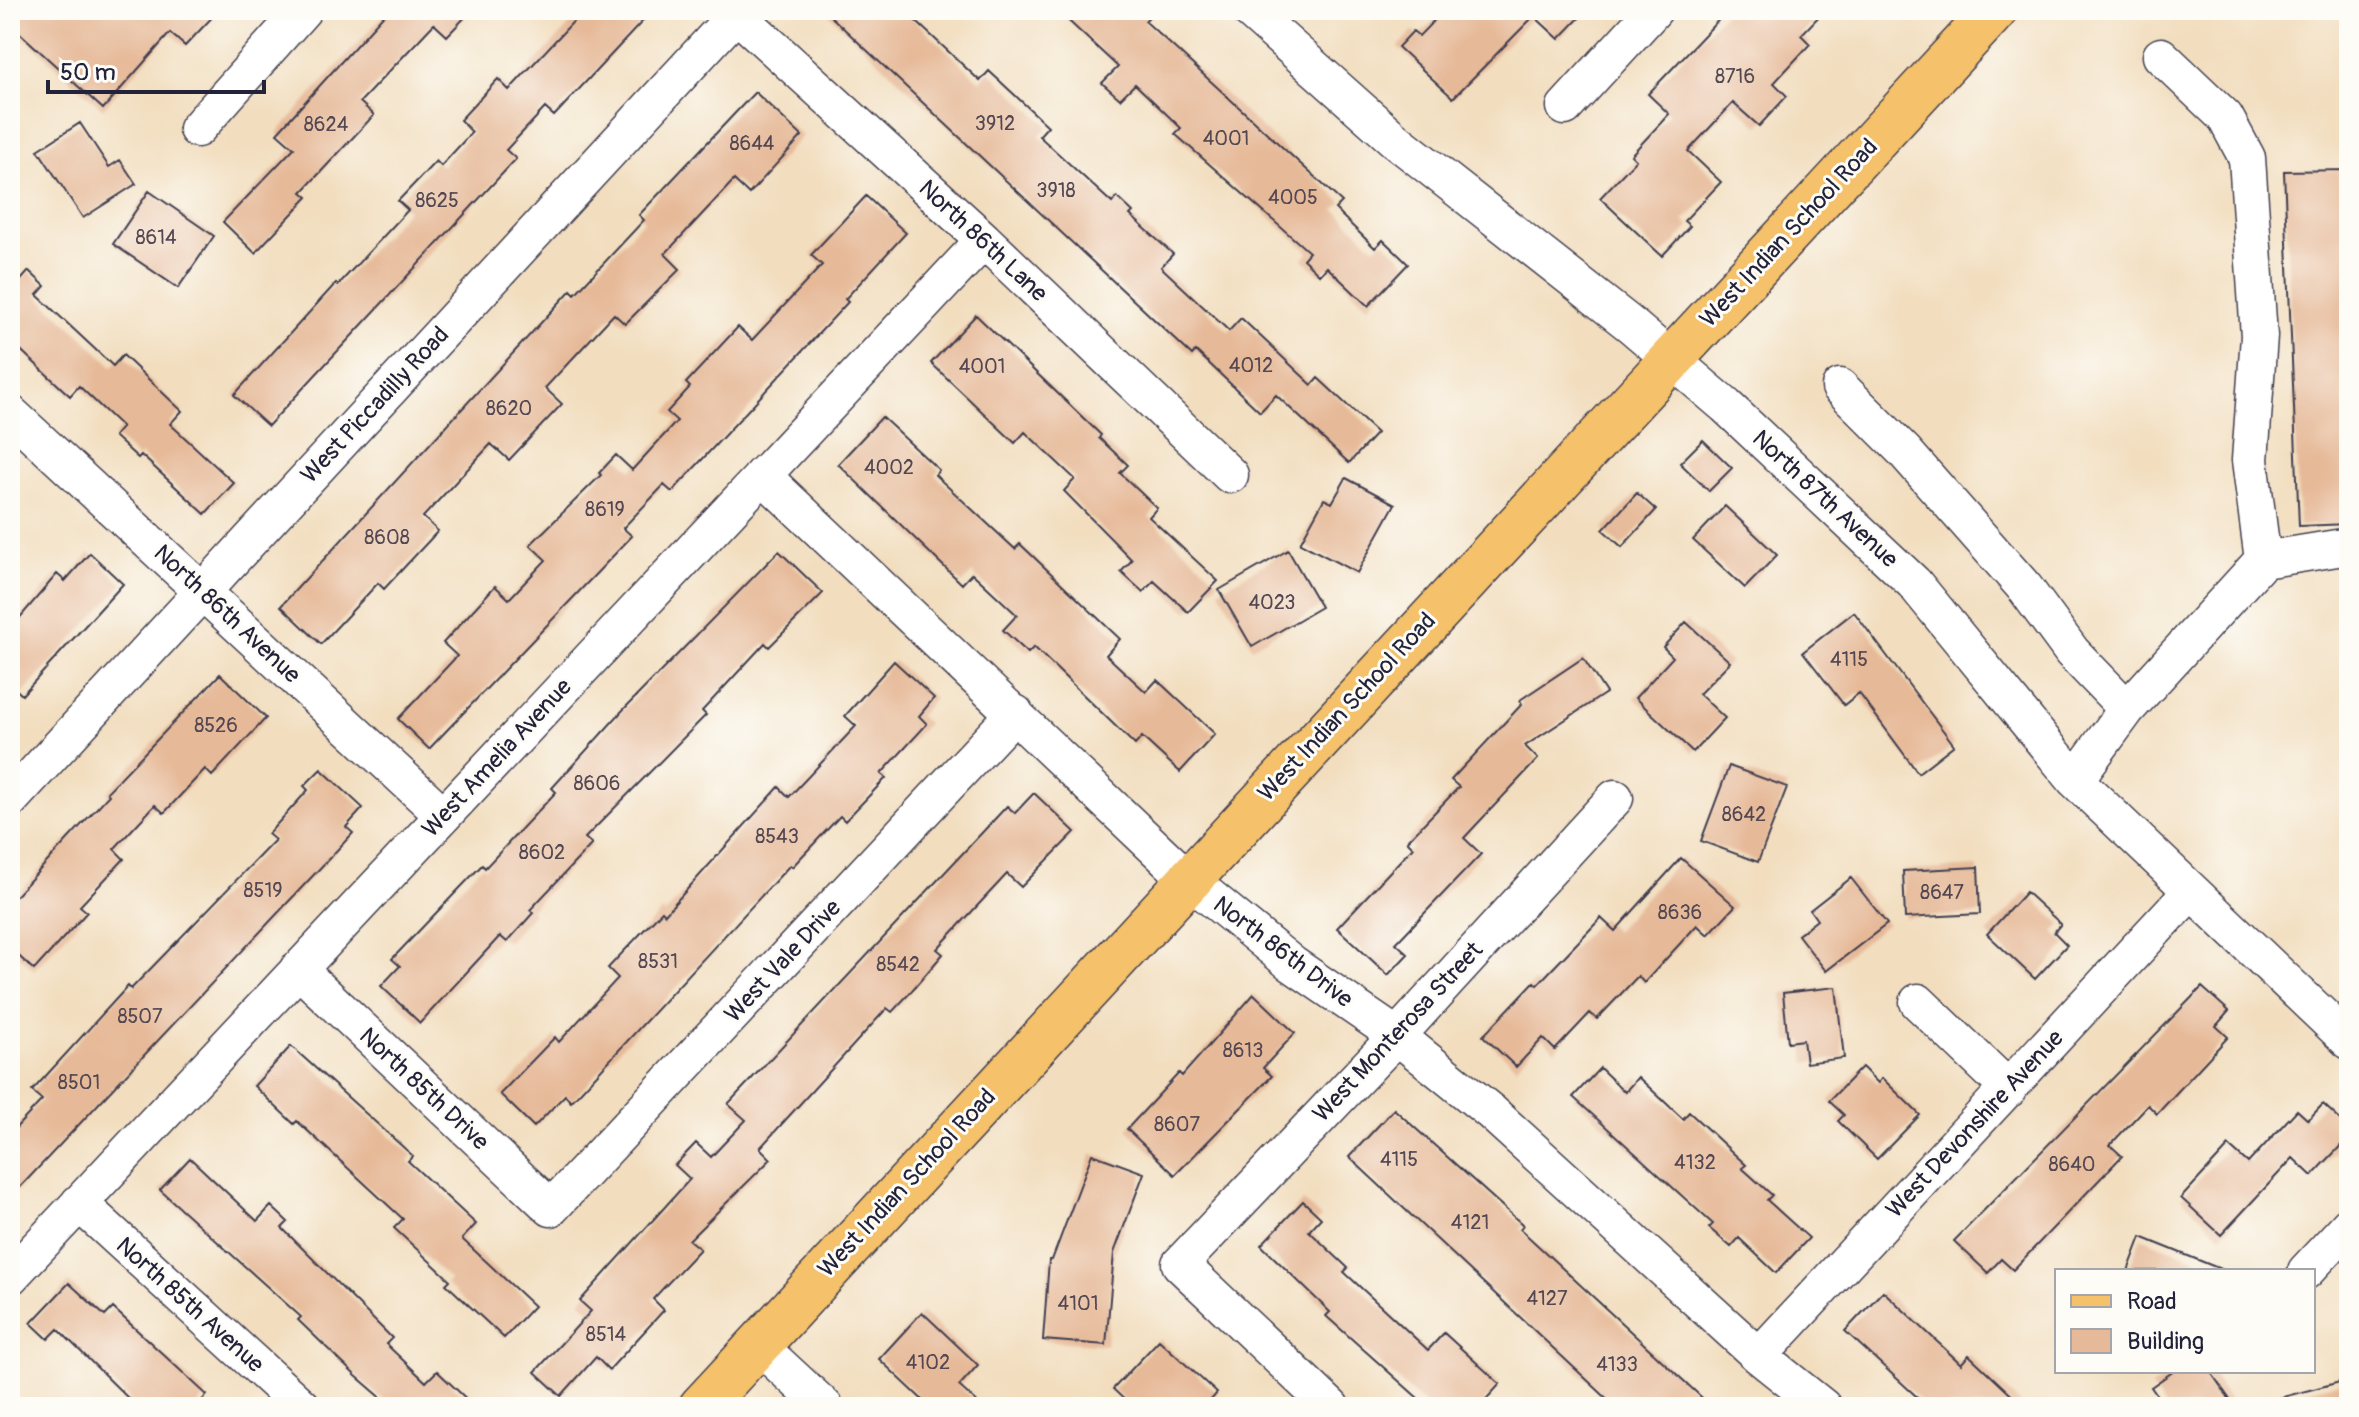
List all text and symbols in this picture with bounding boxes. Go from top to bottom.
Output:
scale bar [48,44,264,94]
text: 50 m [60,58,116,87]
house number: 8716 [1715,64,1755,89]
house number: 3912 [975,111,1015,136]
house number: 8624 [304,112,349,137]
house number: 4001 [1203,126,1249,151]
house number: 8644 [730,131,775,156]
street label: West Indian School Road [1694,133,1884,333]
street label: North 86th Lane [913,174,1053,308]
house number: 3918 [1036,178,1076,203]
house number: 4005 [1268,185,1318,210]
house number: 8625 [415,188,459,213]
house number: 8614 [135,225,177,250]
street label: West Piccadilly Road [295,321,455,489]
house number: 4012 [1229,353,1273,378]
house number: 4001 [959,354,1005,379]
house number: 8620 [486,396,532,421]
street label: North 87th Avenue [1746,424,1904,574]
house number: 4002 [864,455,914,480]
house number: 8619 [585,497,625,522]
house number: 8608 [364,525,410,550]
street label: North 86th Avenue [148,539,306,689]
house number: 4023 [1249,590,1296,615]
street label: West Indian School Road [1252,607,1442,807]
house number: 4115 [1830,647,1868,672]
street label: West Amelia Avenue [416,673,578,843]
house number: 8526 [194,713,238,738]
house number: 8606 [573,771,621,796]
house number: 8642 [1722,802,1766,827]
house number: 8543 [755,824,799,849]
house number: 8602 [519,840,565,865]
house number: 8519 [243,878,283,903]
house number: 8647 [1920,880,1964,905]
street label: North 86th Drive [1207,890,1359,1014]
street label: West Vale Drive [719,893,847,1028]
house number: 8636 [1658,900,1702,925]
street label: West Monterosa Street [1307,936,1489,1128]
house number: 8531 [638,949,678,974]
house number: 8542 [876,952,920,977]
house number: 8507 [117,1004,163,1029]
street label: North 85th Drive [353,1022,495,1156]
street label: West Devonshire Avenue [1880,1024,2070,1224]
house number: 8613 [1223,1038,1263,1063]
house number: 8501 [58,1070,100,1095]
street label: West Indian School Road [812,1083,1002,1283]
house number: 8607 [1154,1112,1200,1137]
house number: 4115 [1380,1147,1418,1172]
house number: 4132 [1674,1150,1716,1175]
house number: 8640 [2049,1152,2095,1177]
house number: 4121 [1451,1210,1489,1235]
street label: North 85th Avenue [110,1231,270,1379]
legend [2055,1269,2315,1373]
house number: 4127 [1526,1286,1568,1311]
text: Road [2127,1287,2177,1316]
house number: 4101 [1058,1291,1098,1316]
house number: 8514 [586,1322,627,1347]
text: Building [2127,1327,2204,1356]
house number: 4102 [906,1350,950,1375]
house number: 4133 [1596,1352,1638,1377]

